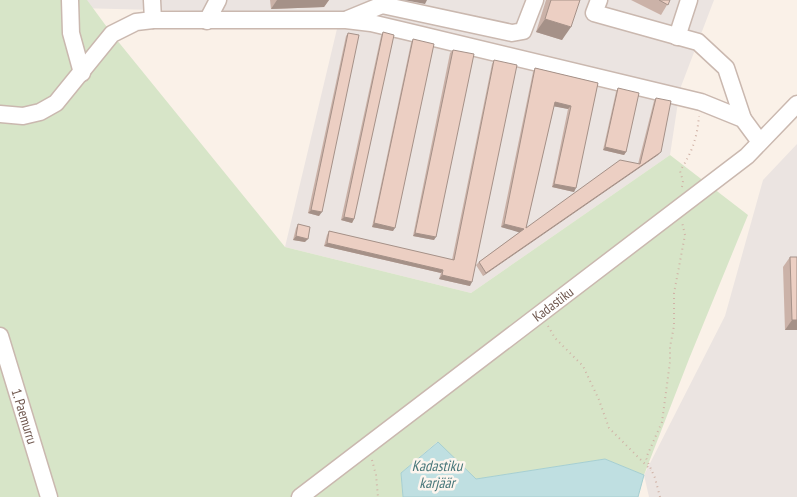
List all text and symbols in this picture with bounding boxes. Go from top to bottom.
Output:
street label: Kadastiku [529,283,577,326]
street label: 1. Paemurru [8,386,41,446]
water label: Kadastiku karjäär [412,456,464,492]

